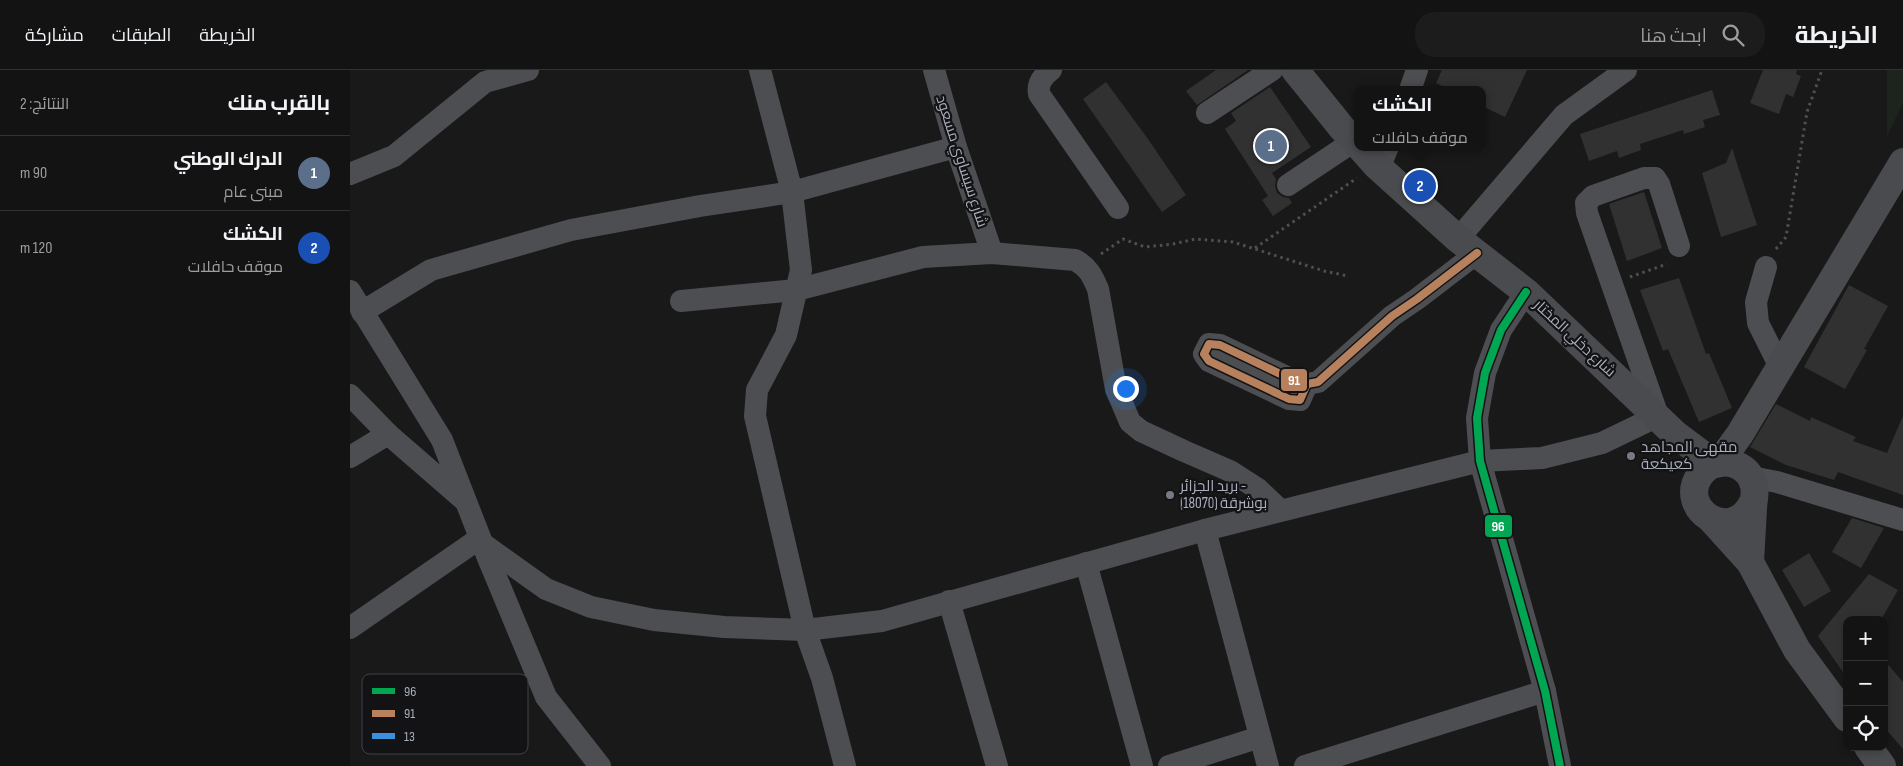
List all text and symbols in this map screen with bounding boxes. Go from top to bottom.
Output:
search box [1415,12,1765,57]
icon: search [1719,21,1747,49]
text: الخريطة [1795,21,1878,50]
text: مشاركة [25,25,84,46]
text: الطبقات [112,25,171,46]
text: الخريطة [199,25,256,46]
text: ابحث هنا [1640,25,1707,48]
popup [1354,86,1486,151]
text: بالقرب منك [228,91,330,116]
street label: شارع سيساوي مسعود [929,93,992,230]
text: الكشك [1372,94,1432,117]
text: النتائج: 2 [20,95,69,114]
pin: 1 [1255,127,1287,165]
text: موقف حافلات [1372,129,1468,148]
text: الدرك الوطني [174,148,283,171]
text: 90 m [20,164,47,183]
text: 1 [311,164,317,183]
pin: 2 [1404,167,1436,205]
text: مبنى عام [223,183,283,202]
text: الكشك [223,223,283,246]
text: 120 m [20,239,52,258]
text: 2 [311,239,318,258]
text: موقف حافلات [188,258,283,277]
street label: شارع دخلي المختار [1528,295,1620,383]
line badge: 91 [1280,368,1308,392]
text: 91 [1288,372,1301,389]
your location [1113,376,1139,402]
place label: مقهى المجاهد كعيكعة [1641,438,1737,474]
marker: مقهى المجاهد كعيكعة [1625,450,1637,462]
place label: بريد الجزائر - بوشرقة (18070) [1179,477,1267,513]
marker: بريد الجزائر - بوشرقة (18070) [1164,489,1176,501]
line badge: 96 [1484,514,1513,538]
text: 96 [1491,518,1505,535]
map controls [1843,616,1888,751]
button: + [1843,616,1888,661]
button: − [1843,661,1888,706]
legend [362,674,528,754]
text: 96 [404,683,416,700]
text: 91 [404,705,415,722]
button: locate [1843,706,1888,751]
text: 13 [404,728,415,745]

